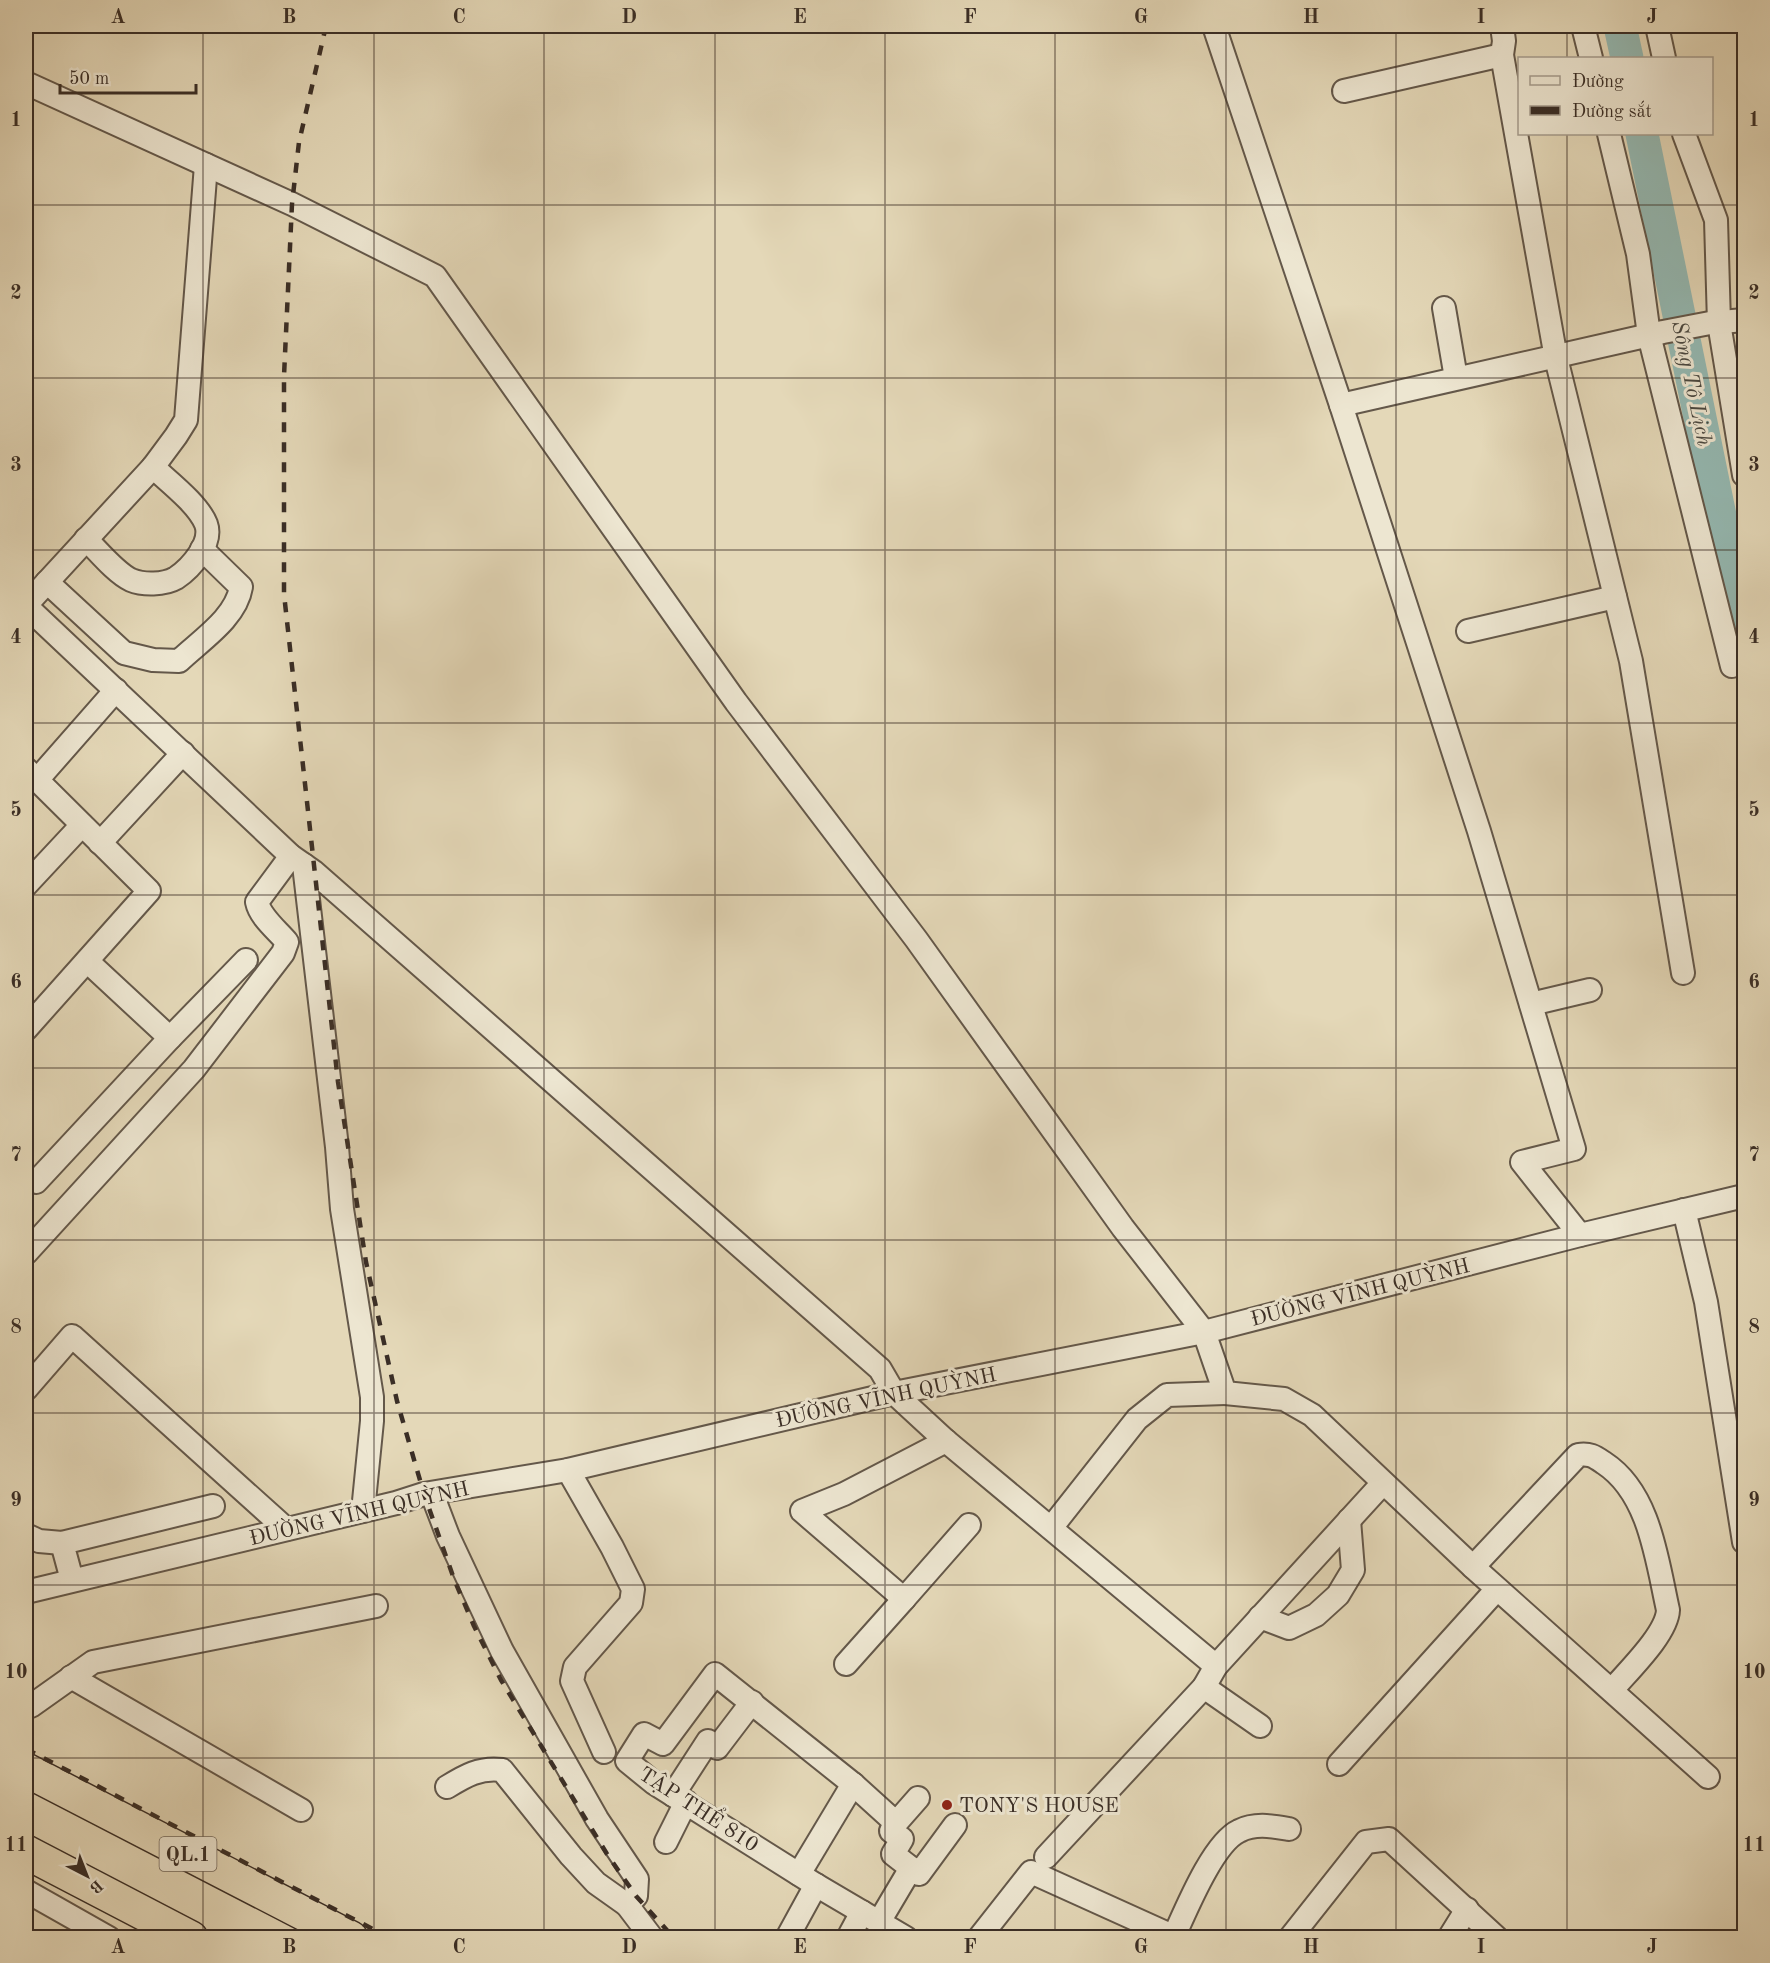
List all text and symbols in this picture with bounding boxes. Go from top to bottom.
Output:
text: A [110,8,126,28]
text: B [282,8,296,28]
text: C [452,8,466,28]
text: D [621,8,637,28]
text: E [793,8,807,28]
text: F [963,8,977,28]
text: G [1134,8,1148,28]
text: H [1303,8,1319,28]
text: I [1477,8,1485,28]
text: J [1647,8,1658,28]
scale bar [60,57,196,95]
legend [1518,57,1713,135]
text: 50 m [69,70,109,88]
text: Đường [1572,73,1624,91]
text: Đường sắt [1572,100,1652,121]
text: 1 [10,111,22,131]
text: 1 [1748,111,1760,131]
text: 2 [10,284,22,304]
text: 2 [1748,284,1760,304]
water label: Sông Tô Lịch [1667,319,1715,448]
text: 3 [10,456,22,476]
text: 3 [1748,456,1760,476]
text: 4 [10,628,22,648]
text: 4 [1748,628,1760,648]
text: 5 [10,800,22,821]
text: 5 [1748,800,1760,821]
text: 6 [10,973,22,993]
text: 6 [1748,973,1760,993]
text: 7 [10,1146,22,1166]
text: 7 [1748,1146,1760,1166]
street label: ĐƯỜNG VĨNH QUỲNH [1247,1251,1472,1331]
text: 8 [10,1318,22,1338]
text: 8 [1748,1318,1760,1338]
street label: ĐƯỜNG VĨNH QUỲNH [773,1360,999,1432]
street label: ĐƯỜNG VĨNH QUỲNH [246,1474,471,1550]
text: 9 [10,1491,22,1511]
text: 9 [1748,1491,1760,1511]
text: 10 [4,1663,28,1683]
text: 10 [1742,1663,1766,1683]
street label: TẬP THỂ 810 [635,1758,766,1857]
place label: TONY'S HOUSE [959,1796,1119,1817]
marker: TONY'S HOUSE [940,1798,954,1812]
text: 11 [4,1836,28,1856]
text: 11 [1742,1836,1766,1856]
road number: QL.1 [160,1837,216,1871]
north arrow [57,1846,117,1906]
text: B [86,1876,105,1895]
text: A [110,1938,126,1958]
text: B [282,1938,296,1958]
text: C [452,1938,466,1958]
text: D [621,1938,637,1958]
text: E [793,1938,807,1958]
text: F [963,1938,977,1958]
text: G [1134,1938,1148,1958]
text: H [1303,1938,1319,1958]
text: I [1477,1938,1485,1958]
text: J [1647,1938,1658,1958]

